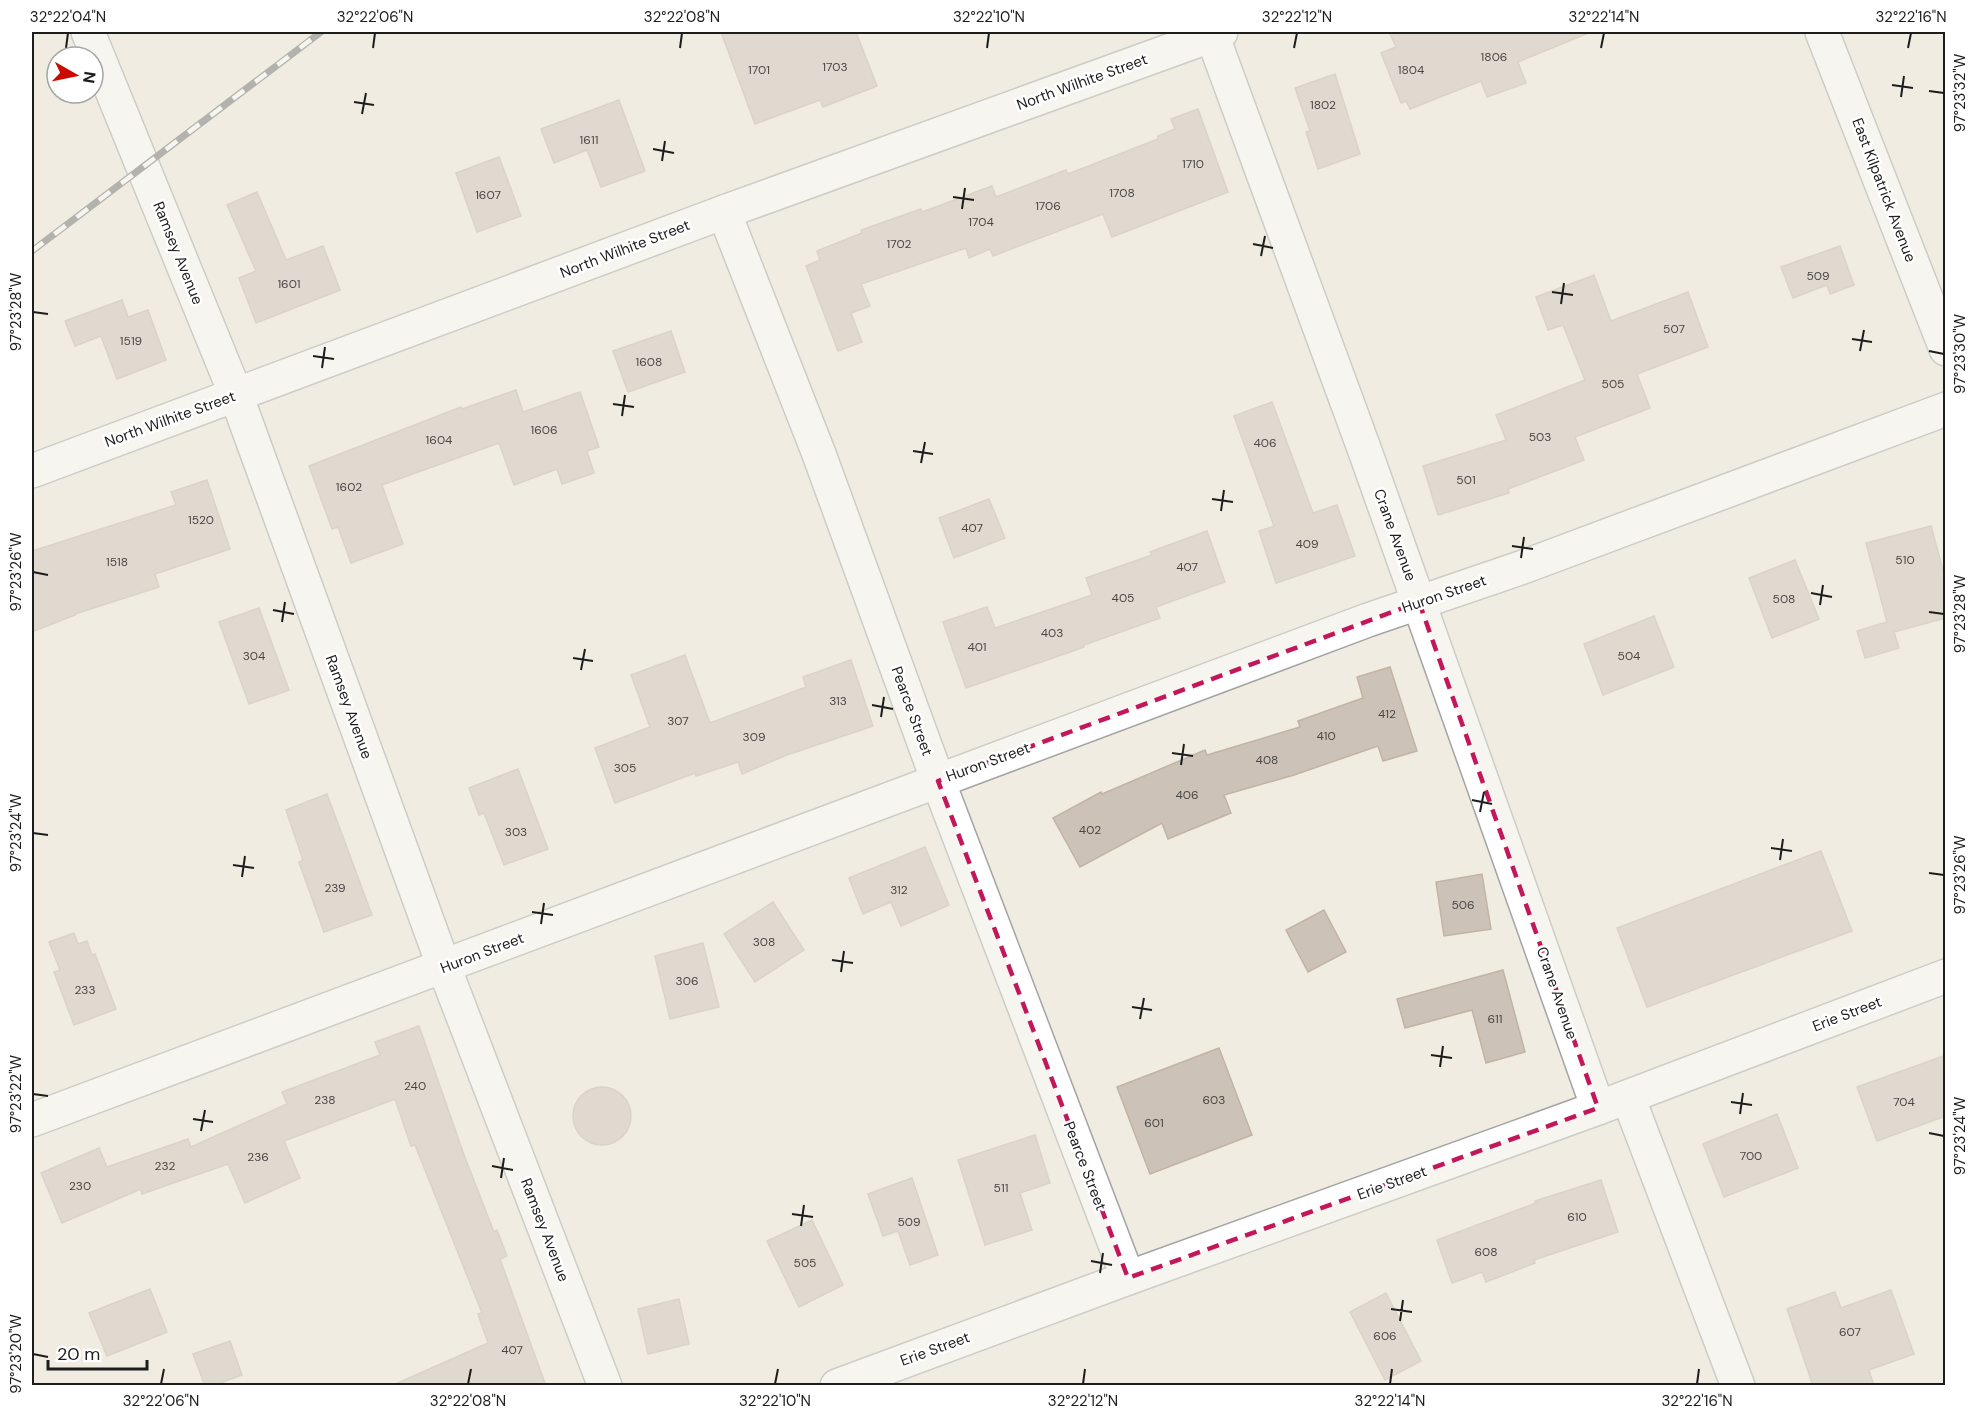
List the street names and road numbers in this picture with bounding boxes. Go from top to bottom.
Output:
street label: North Wilhite Street [1014,49,1150,115]
street label: East Kilpatrick Avenue [1847,115,1921,265]
street label: Ramsey Avenue [148,199,208,307]
street label: North Wilhite Street [557,215,693,283]
street label: North Wilhite Street [102,386,238,452]
street label: Crane Avenue [1369,486,1421,584]
street label: Huron Street [1399,570,1489,618]
street label: Ramsey Avenue [321,652,377,762]
street label: Pearce Street [887,664,937,759]
street label: Huron Street [943,738,1033,786]
street label: Huron Street [437,928,527,978]
street label: Crane Avenue [1532,944,1582,1042]
street label: Erie Street [1810,992,1885,1036]
street label: Pearce Street [1059,1119,1111,1213]
street label: Erie Street [1354,1161,1430,1205]
street label: Ramsey Avenue [516,1175,574,1285]
street label: Erie Street [897,1327,973,1371]

